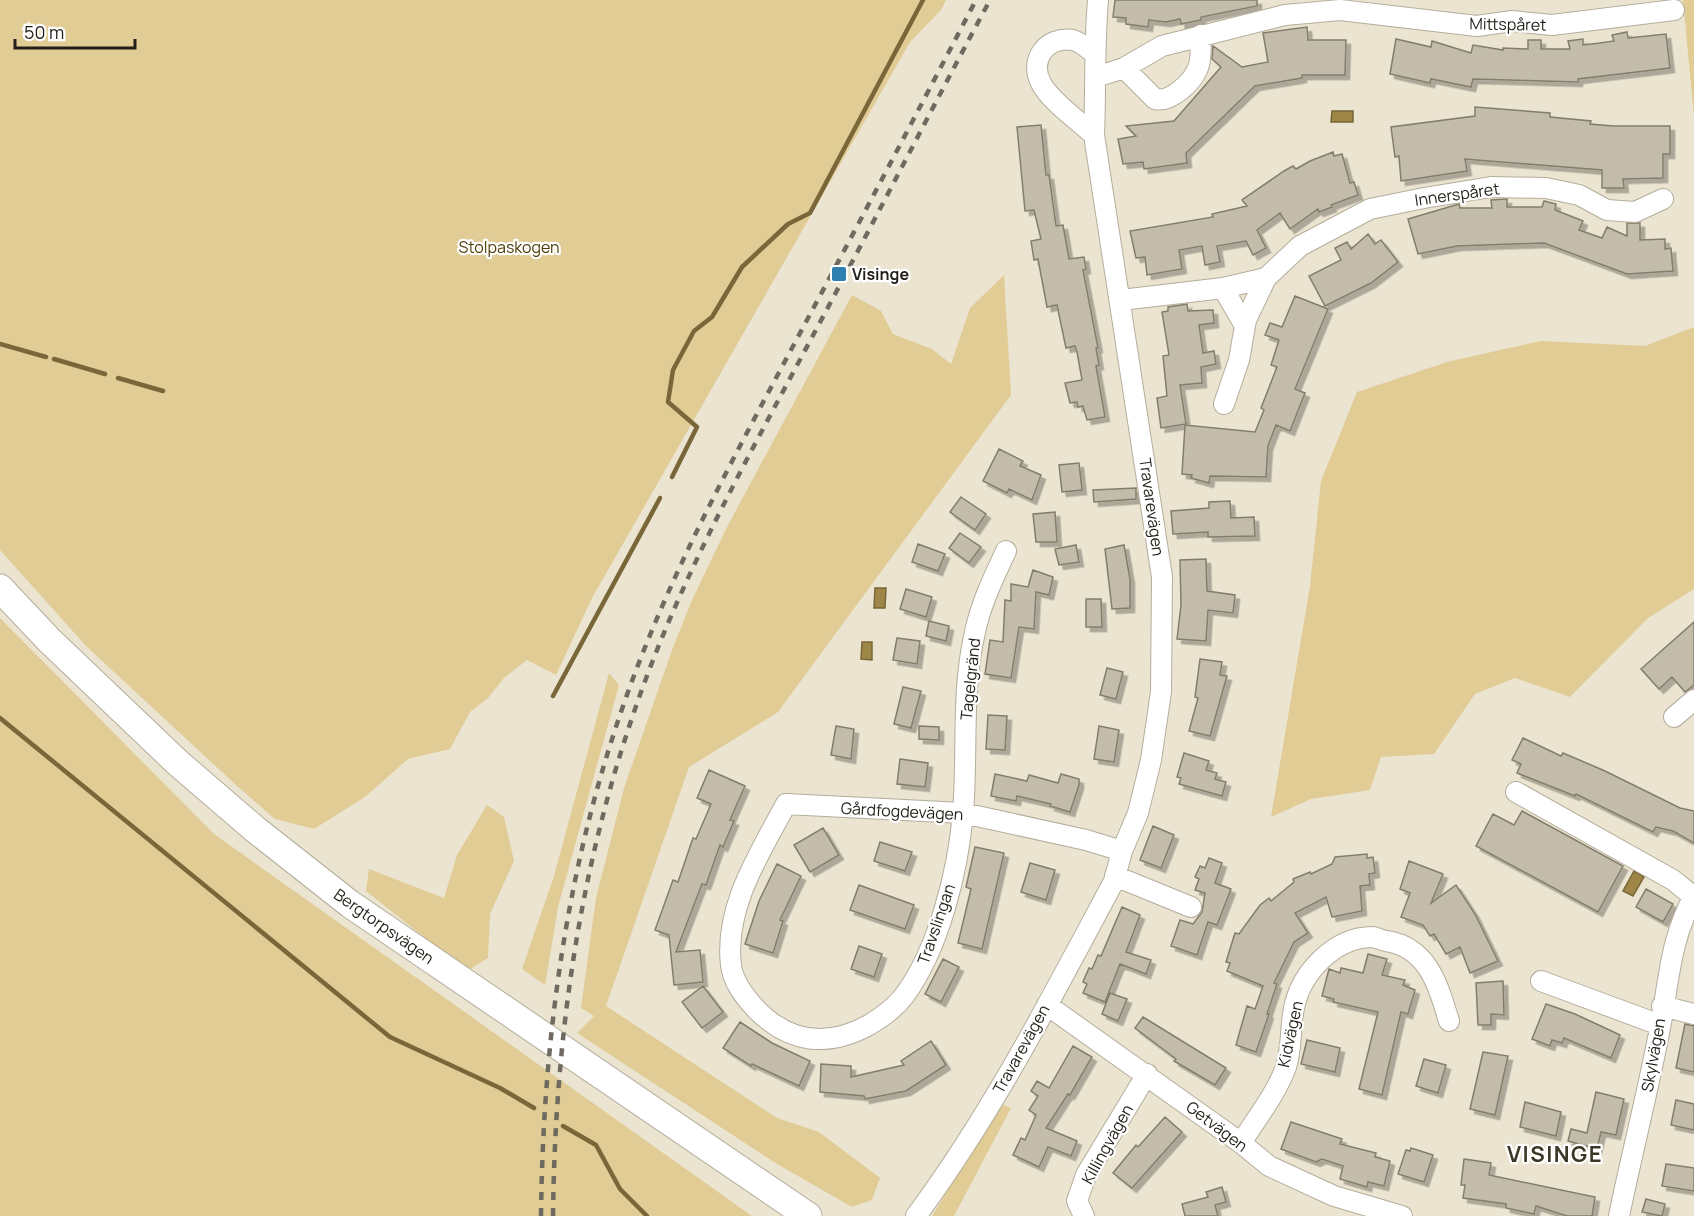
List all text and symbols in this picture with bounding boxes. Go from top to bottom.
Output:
scale bar [15,12,135,50]
street label: Mittspåret [1469,12,1547,36]
text: 50 m [24,20,64,44]
street label: Innerspåret [1413,177,1501,211]
park label: Stolpaskogen [458,236,560,258]
place label: Visinge [852,263,909,285]
marker: Visinge [830,265,848,283]
street label: Travarevägen [1134,457,1170,557]
street label: Tagelgränd [955,637,985,721]
street label: Gårdfogdevägen [840,797,964,825]
street label: Travslingan [912,881,960,967]
street label: Bergtorpsvägen [330,883,438,969]
street label: Kidvägen [1272,999,1308,1069]
street label: Travarevägen [987,1001,1055,1097]
street label: Skylvägen [1636,1016,1670,1094]
street label: Getvägen [1182,1096,1252,1156]
street label: Killingvägen [1076,1100,1138,1188]
district label: VISINGE [1507,1139,1603,1169]

